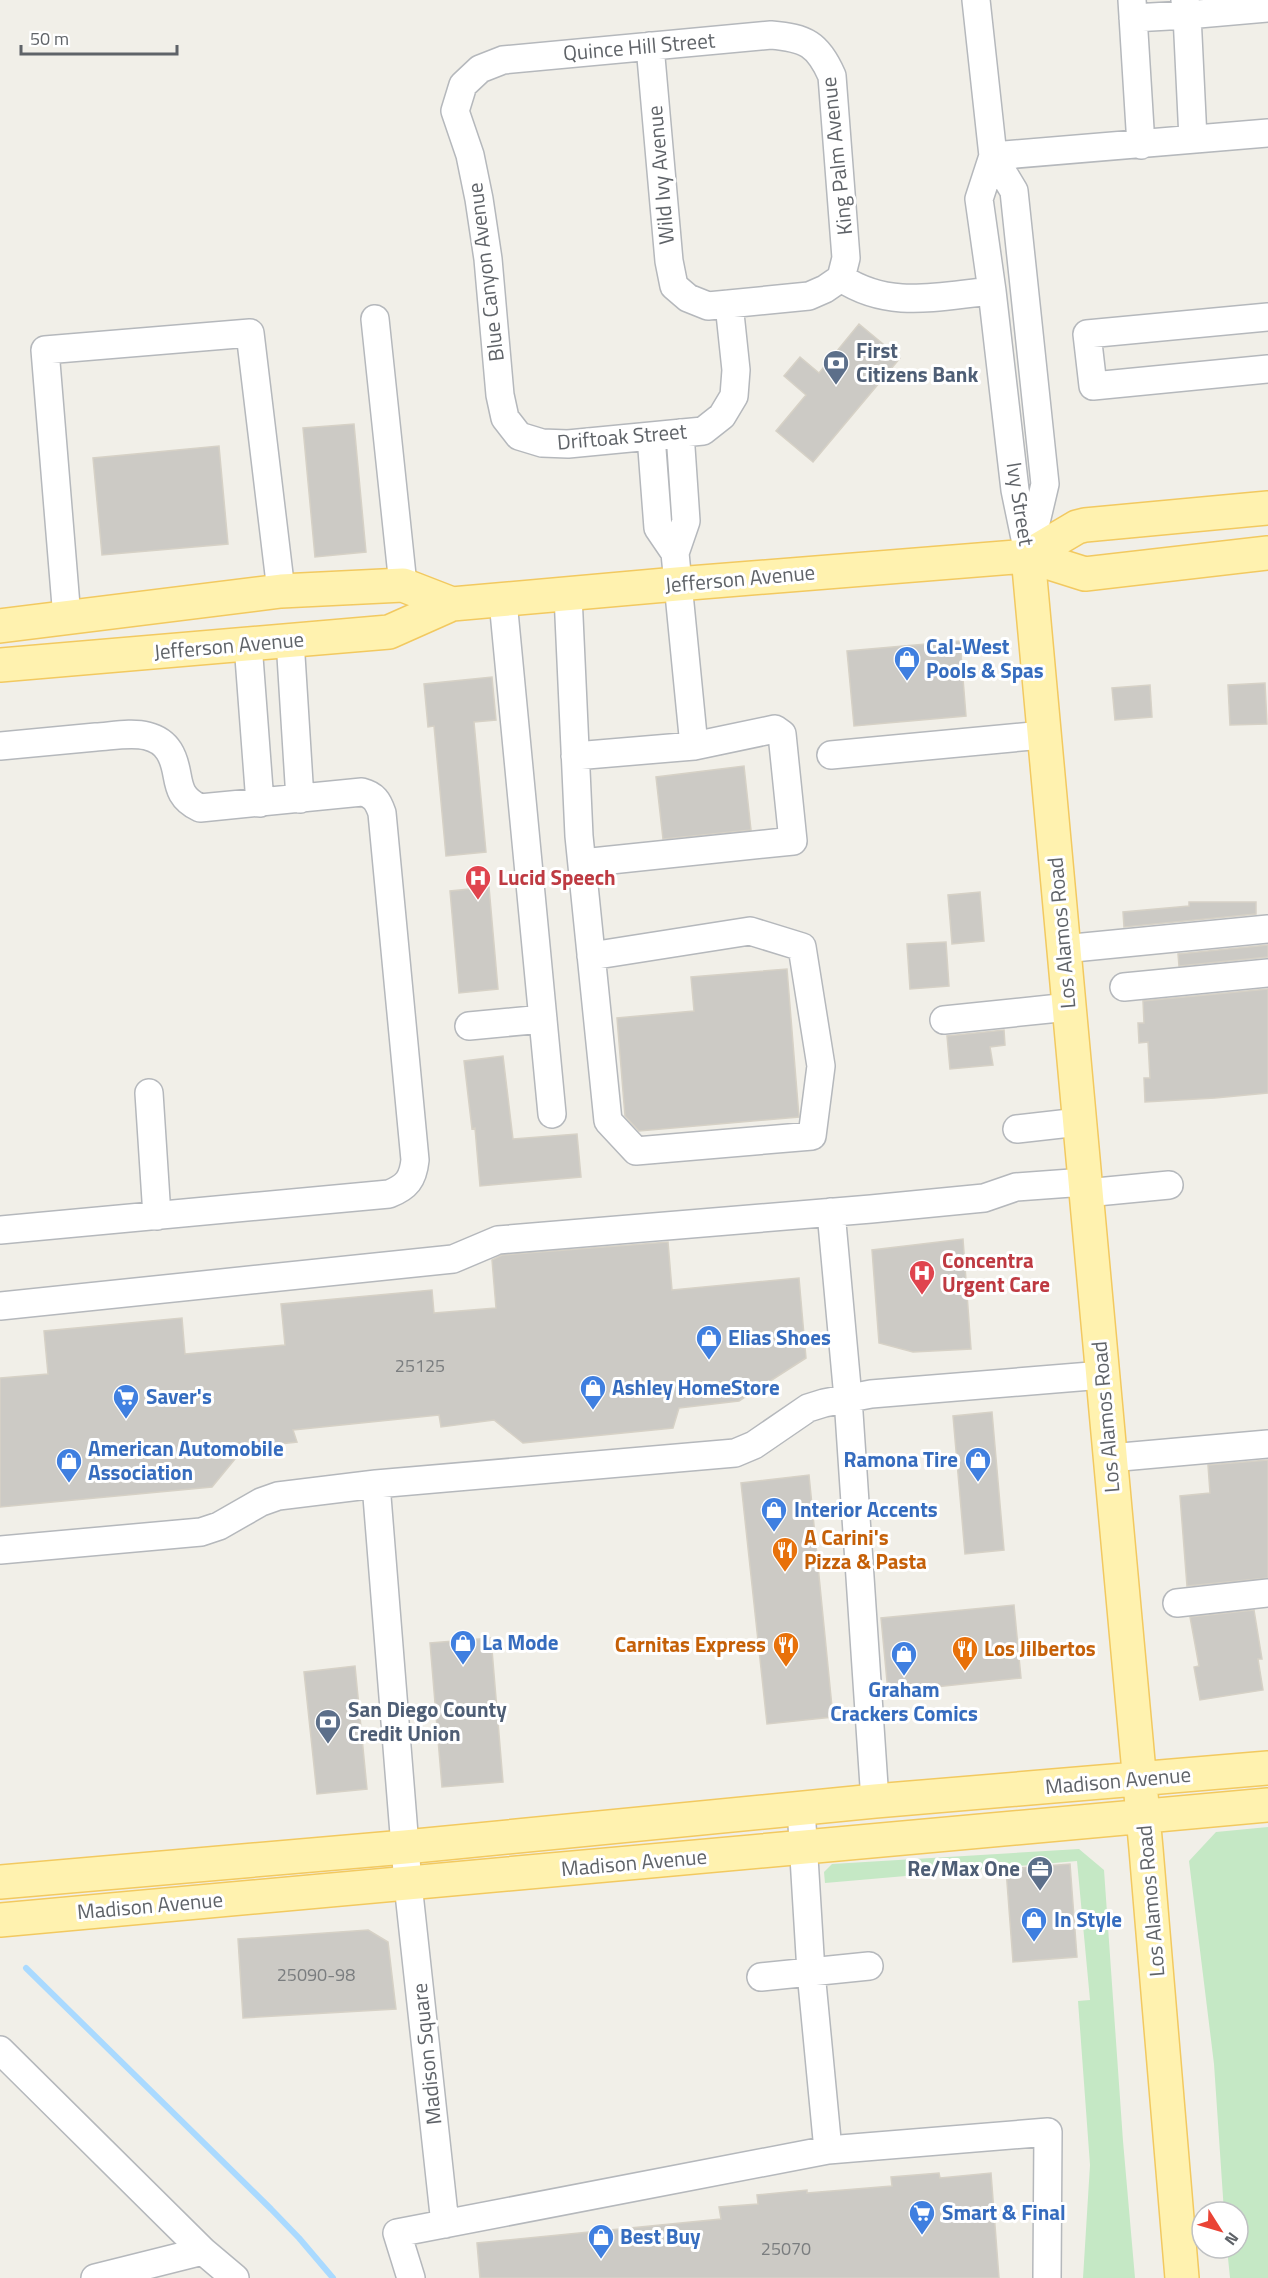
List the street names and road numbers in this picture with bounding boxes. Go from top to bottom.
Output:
street label: Quince Hill Street [562,23,717,69]
street label: King Palm Avenue [812,75,860,237]
street label: Wild Ivy Avenue [638,104,682,246]
street label: Blue Canyon Avenue [458,181,512,363]
street label: Driftoak Street [556,414,689,458]
street label: Ivy Street [999,460,1043,549]
street label: Jefferson Avenue [664,556,816,601]
street label: Jefferson Avenue [153,623,305,668]
street label: Los Alamos Road [1038,856,1084,1010]
street label: Los Alamos Road [1082,1340,1128,1494]
street label: Madison Avenue [1044,1758,1192,1802]
street label: Los Alamos Road [1127,1824,1173,1978]
street label: Madison Avenue [560,1840,708,1884]
street label: Madison Avenue [76,1883,224,1927]
street label: Madison Square [403,1982,449,2127]

